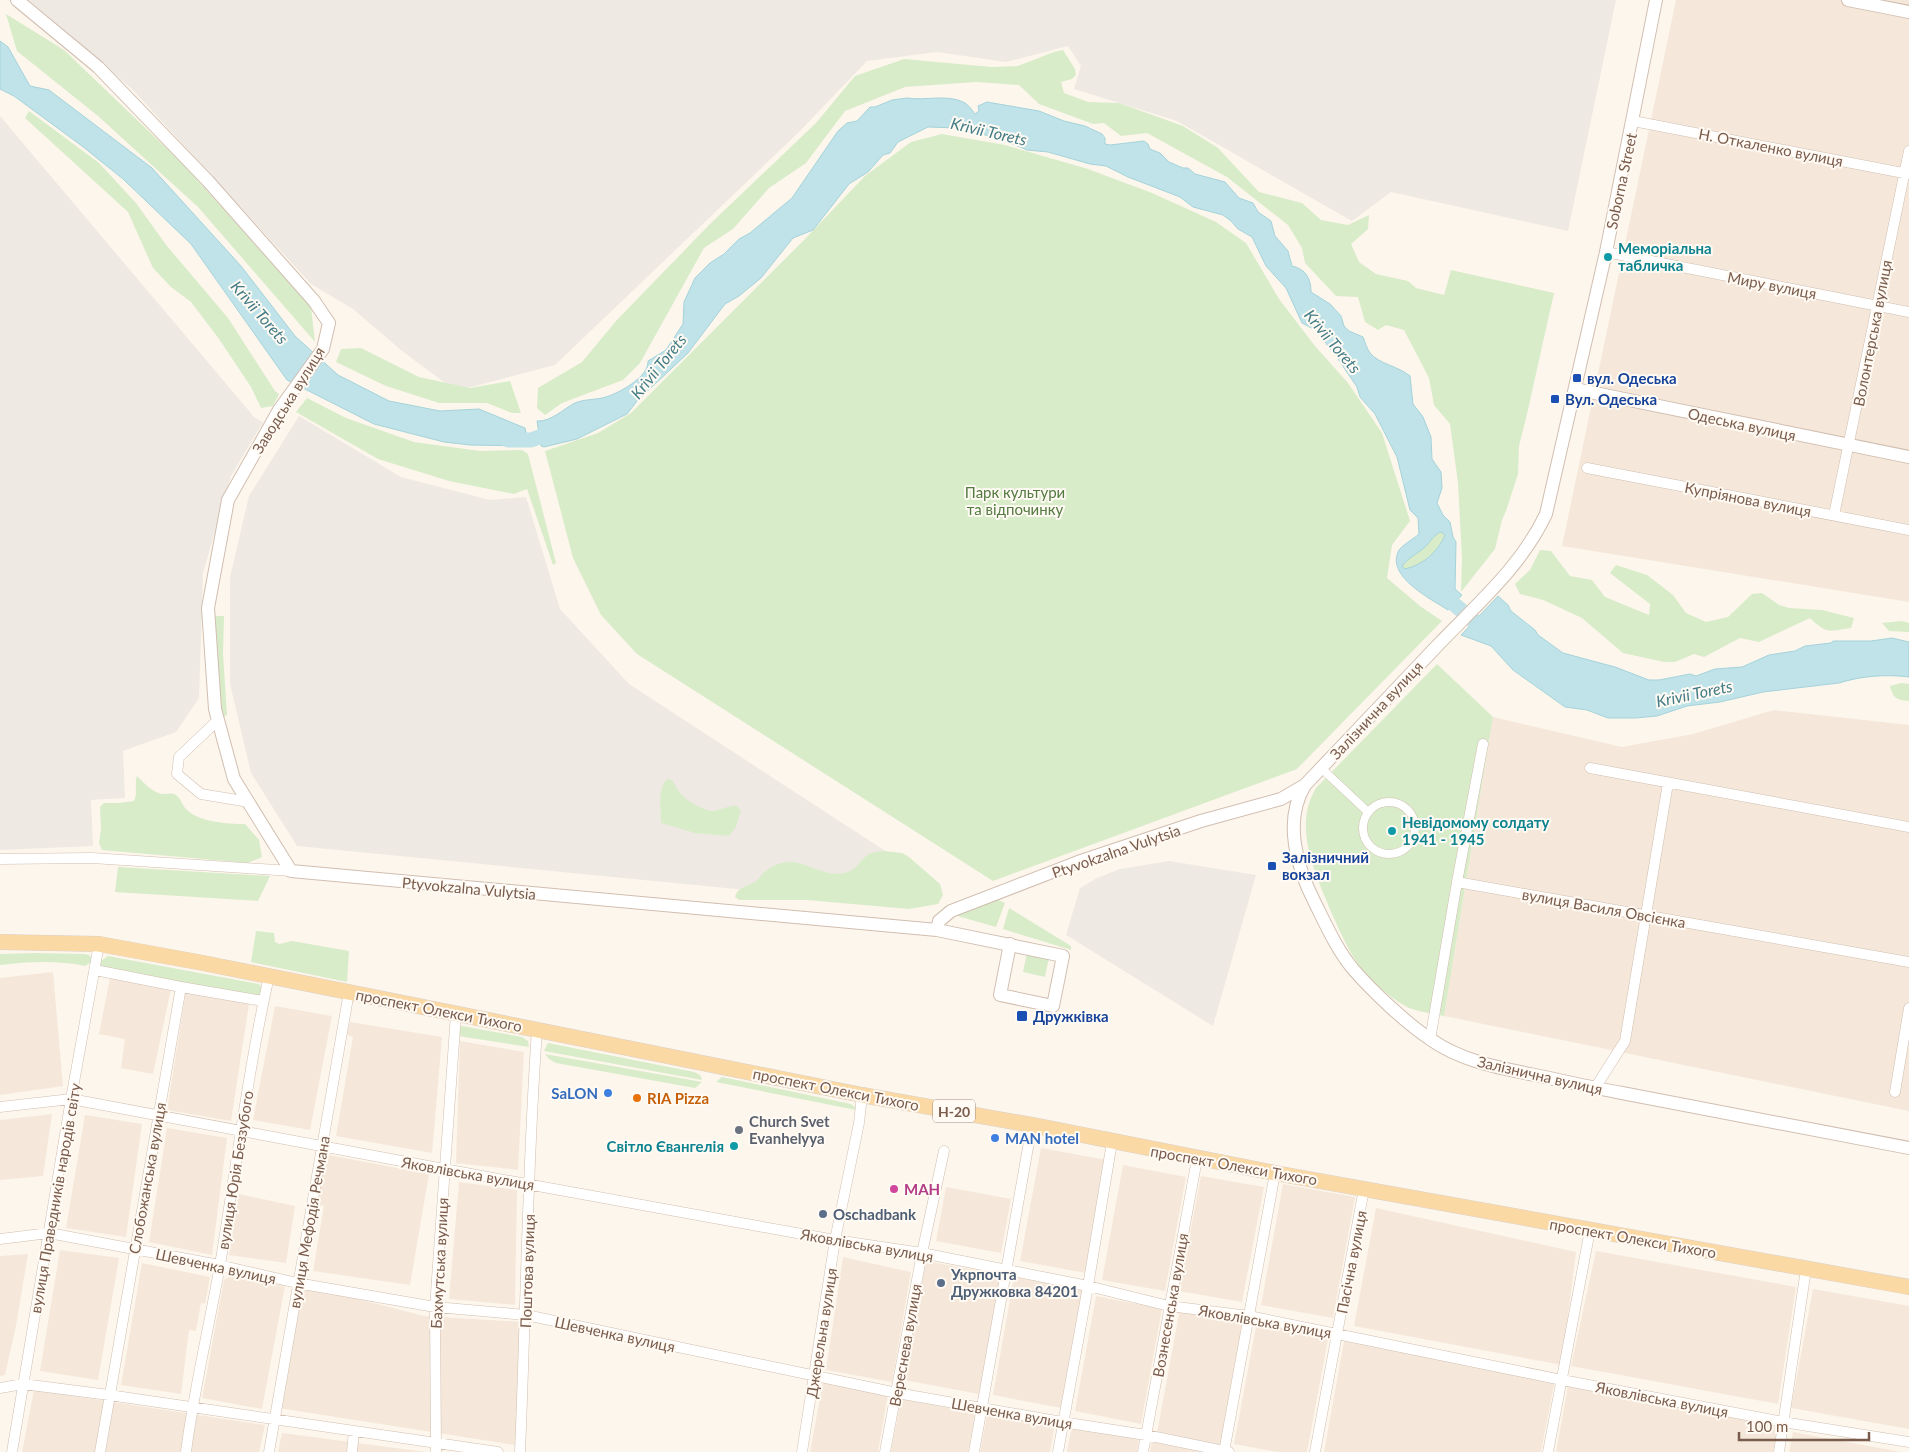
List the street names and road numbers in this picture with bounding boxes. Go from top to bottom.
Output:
street label: Н. Откаленко вулиця [1697,124,1845,170]
street label: Soborna Street [1602,131,1640,231]
street label: Волонтерська вулиця [1849,258,1895,408]
street label: Миру вулиця [1726,268,1818,302]
street label: Заводська вулиця [248,343,328,457]
street label: Одеська вулиця [1686,404,1798,444]
street label: Купріянова вулиця [1683,478,1813,520]
street label: Залізнична вулиця [1326,657,1426,763]
street label: Ptyvokzalna Vulytsia [1049,821,1183,881]
street label: Ptyvokzalna Vulytsia [401,873,537,903]
street label: вулиця Василя Овсієнка [1521,885,1687,931]
street label: проспект Олекси Тихого [354,985,524,1035]
street label: Залізнична вулиця [1476,1052,1604,1098]
street label: проспект Олекси Тихого [751,1064,921,1114]
street label: вулиця Праведників народів світу [26,1081,84,1314]
street label: вулиця Юрія Беззубого [214,1089,256,1251]
road number: Н-20 [933,1100,975,1122]
street label: Слобожанська вулиця [125,1101,169,1255]
street label: вулиця Мефодія Речмана [285,1134,333,1310]
street label: проспект Олекси Тихого [1149,1141,1319,1189]
street label: Яковлівська вулиця [399,1152,536,1194]
street label: Бахмутська вулиця [427,1197,451,1329]
street label: Пасічна вулиця [1332,1209,1370,1315]
street label: Поштова вулиця [516,1214,538,1328]
street label: проспект Олекси Тихого [1548,1214,1718,1262]
street label: Яковлівська вулиця [798,1224,935,1266]
street label: Вознесенська вулиця [1148,1232,1192,1378]
street label: Шевченка вулиця [154,1244,278,1288]
street label: Джерельна вулиця [802,1267,840,1399]
street label: Вереснева вулиця [885,1282,925,1408]
street label: Яковлівська вулиця [1196,1300,1333,1342]
street label: Шевченка вулиця [553,1312,677,1356]
street label: Яковлівська вулиця [1593,1377,1730,1421]
street label: Шевченка вулиця [950,1393,1074,1433]

